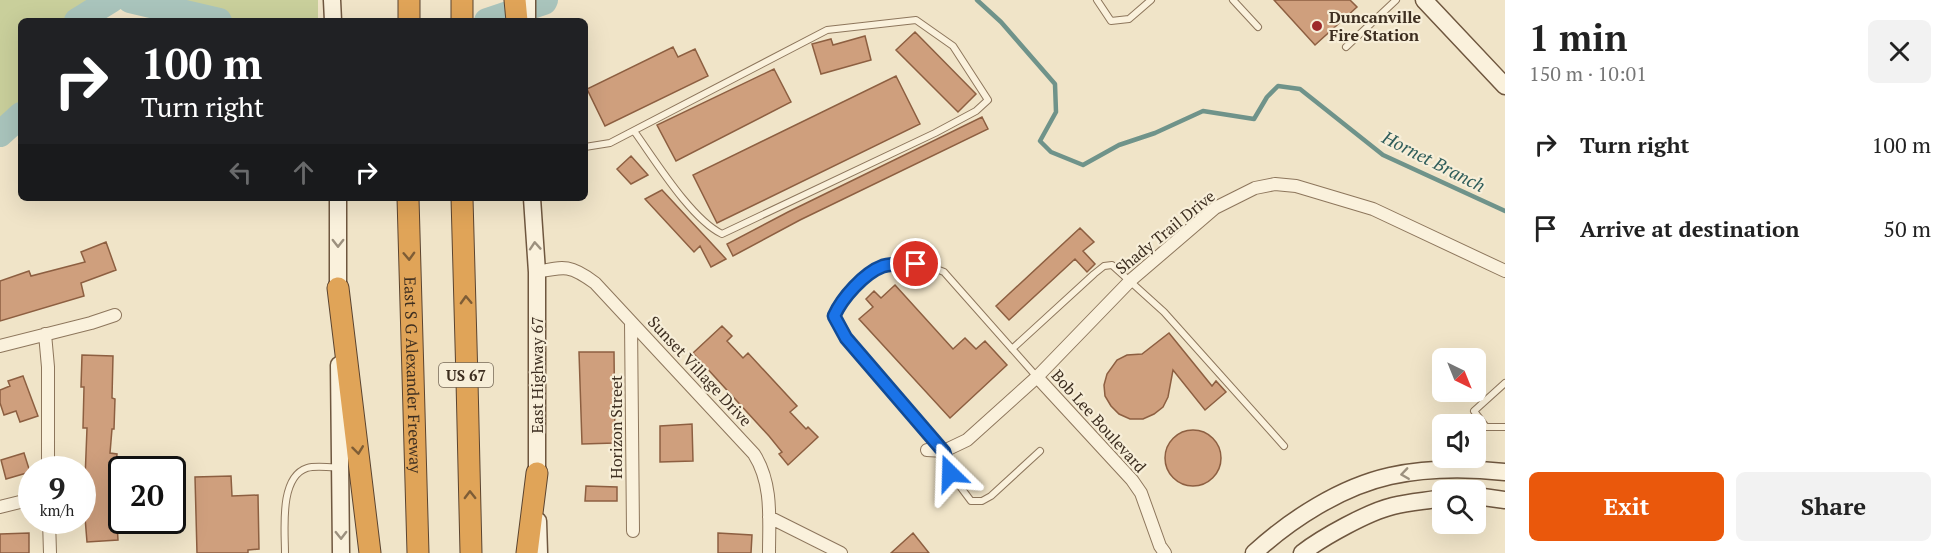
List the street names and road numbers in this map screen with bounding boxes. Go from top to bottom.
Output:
street label: Shady Trail Drive [1111,185,1219,279]
street label: East S G Alexander Freeway [399,276,427,474]
street label: Sunset Village Drive [643,311,757,431]
street label: East Highway 67 [526,316,548,434]
road number: US 67 [439,363,493,387]
street label: Bob Lee Boulevard [1047,365,1151,477]
street label: Horizon Street [605,375,627,479]

